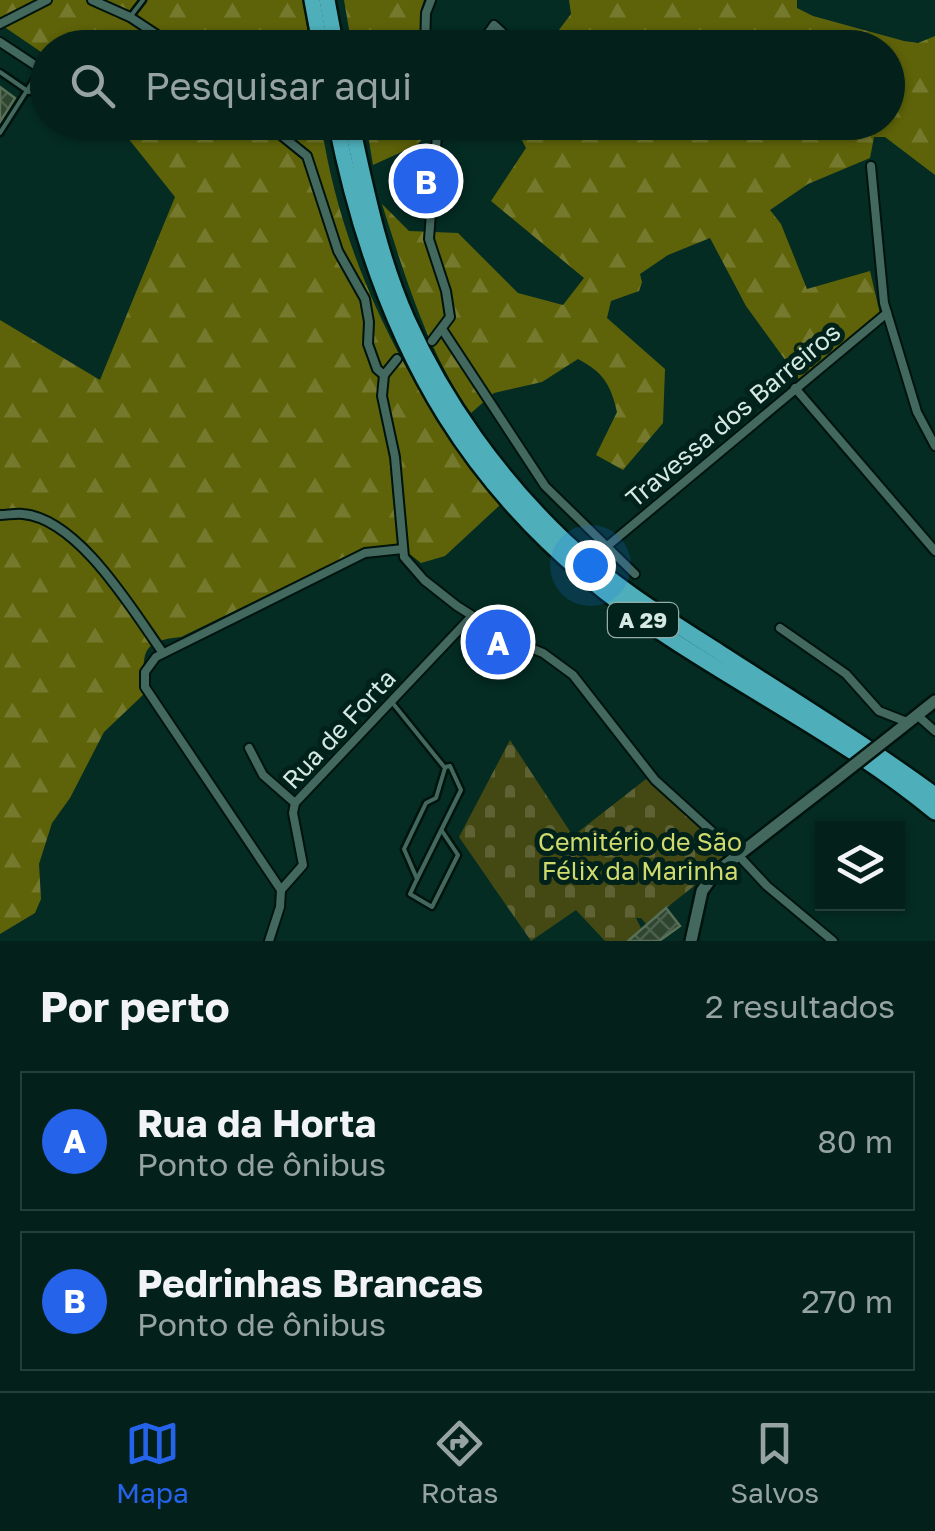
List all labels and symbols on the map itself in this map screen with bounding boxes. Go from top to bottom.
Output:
pin: B [394,144,458,218]
street label: Travessa dos Barreiros [619,316,846,513]
your location [565,540,616,591]
road number: A 29 [608,603,678,637]
pin: A [466,604,530,680]
street label: Rua de Forta [275,662,402,795]
park label: Cemitério de São Félix da Marinha [538,826,742,886]

